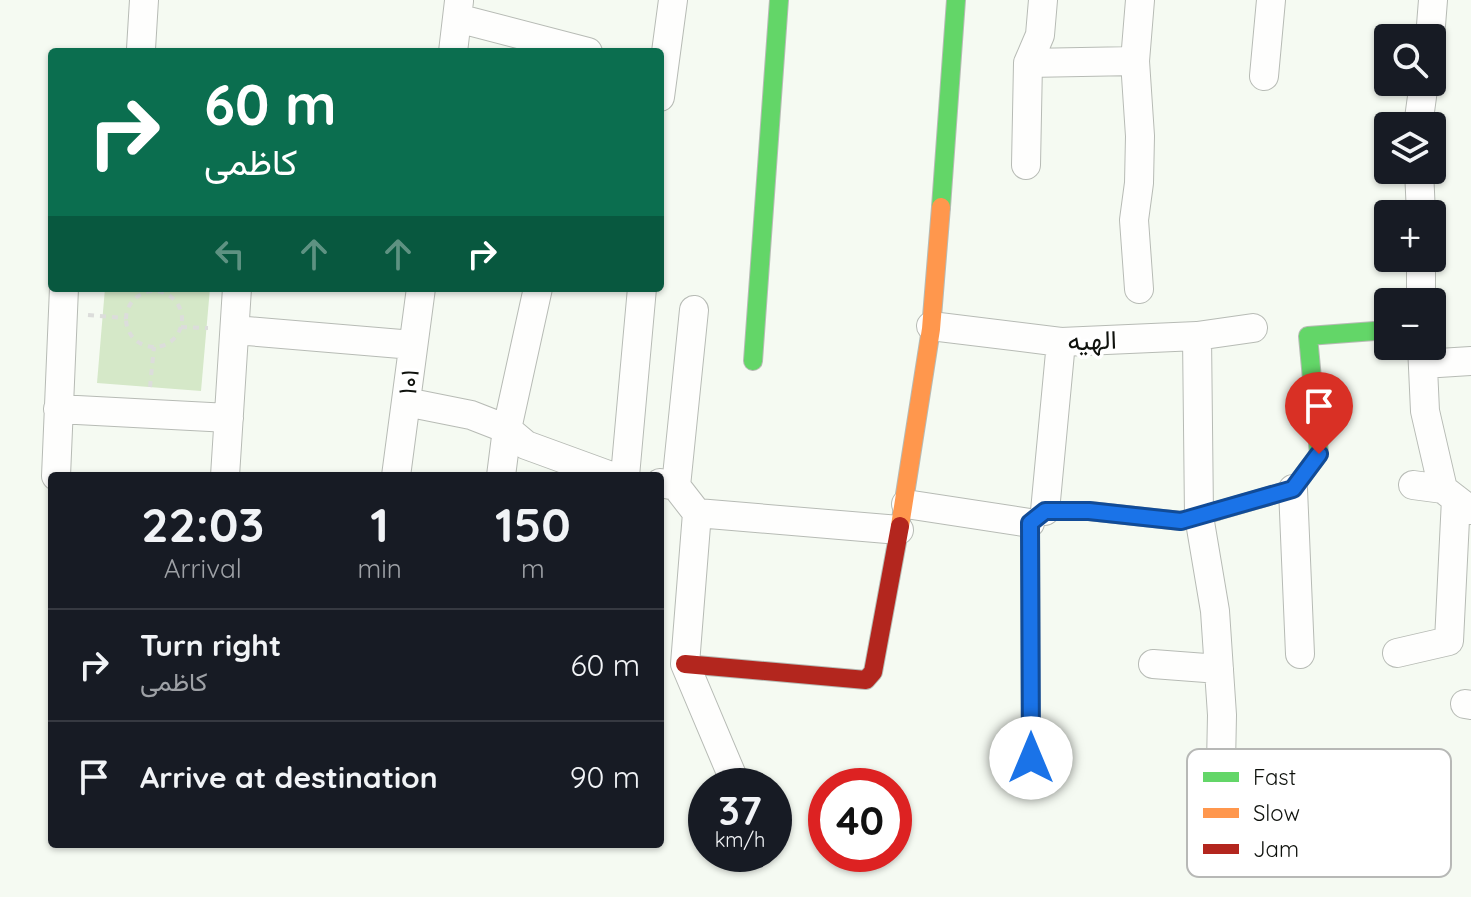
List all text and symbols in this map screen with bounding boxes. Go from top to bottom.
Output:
map controls [1374,24,1446,360]
button: search [1374,24,1446,96]
text: 60 m [204,69,337,139]
icon: right [72,80,176,184]
button: layers [1374,112,1446,184]
text: کاظمی [204,139,297,184]
button: + [1374,200,1446,272]
icon: left [208,232,252,276]
icon: ahead [292,232,336,276]
icon: ahead [376,232,420,276]
icon: right [460,232,504,276]
button: − [1374,288,1446,360]
street label: الهیه [1067,323,1117,357]
street label: ۱۰۱ [390,367,426,397]
pin [1285,372,1353,454]
icon: arrive [1297,384,1341,428]
text: 22:03 [141,494,264,554]
text: 1 [370,494,389,554]
text: 150 [495,494,571,554]
text: Arrival [164,552,242,585]
text: min [357,552,402,585]
text: m [521,552,545,585]
text: Turn right [140,626,281,664]
icon: right [72,643,116,687]
text: 60 m [570,646,640,684]
text: کاظمی [140,665,207,698]
position arrow [989,716,1073,800]
legend [1187,749,1451,877]
icon: arrive [72,755,116,799]
text: Arrive at destination [140,758,438,796]
text: 90 m [570,758,640,796]
text: Fast [1253,763,1296,791]
speed limit sign: 40 [808,768,912,872]
text: 37 [718,785,762,835]
text: Slow [1253,799,1300,827]
text: km/h [715,827,765,852]
text: Jam [1253,835,1299,863]

